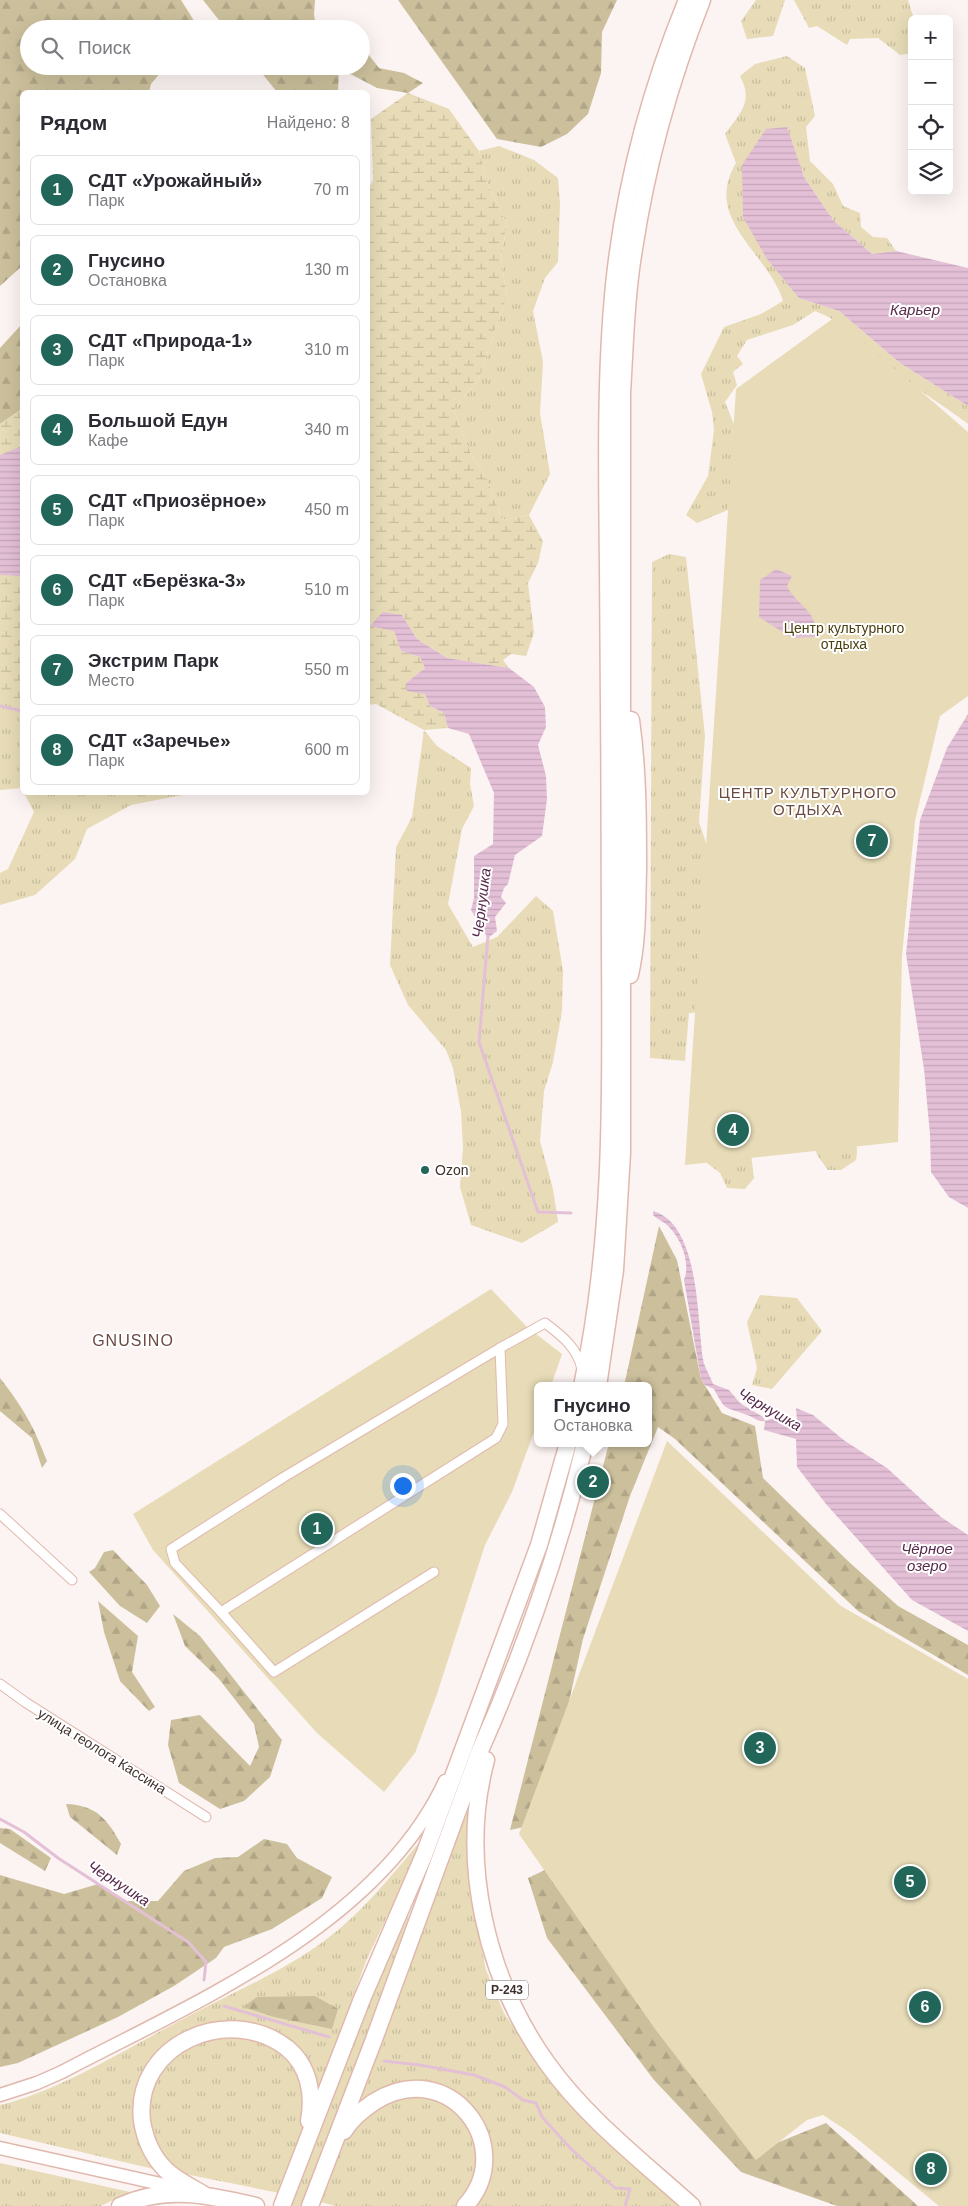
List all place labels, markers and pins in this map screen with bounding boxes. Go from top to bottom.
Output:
pin: 7 [856,822,888,860]
pin: 4 [717,1111,749,1149]
place label: Ozon [435,1162,468,1178]
marker: Ozon [419,1164,431,1176]
pin: 2 [577,1463,609,1501]
pin: 1 [301,1510,333,1548]
pin: 3 [744,1729,776,1767]
pin: 5 [894,1863,926,1901]
pin: 6 [909,1988,941,2026]
pin: 8 [915,2150,947,2188]

